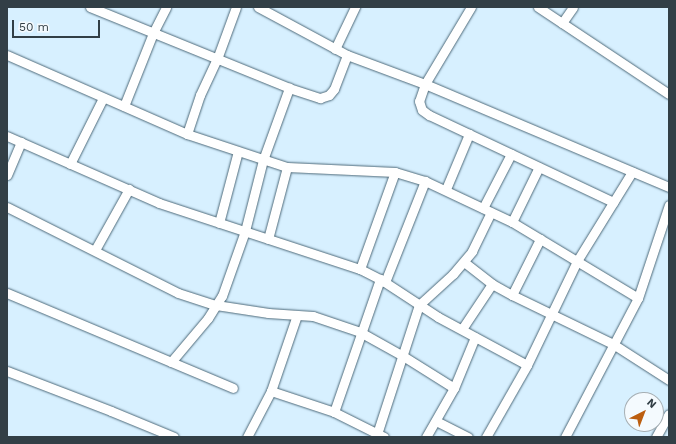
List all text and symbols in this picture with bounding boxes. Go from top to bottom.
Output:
scale bar [14,12,102,38]
text: 50 m [19,20,49,34]
north arrow [624,392,664,432]
text: N [644,396,659,411]

